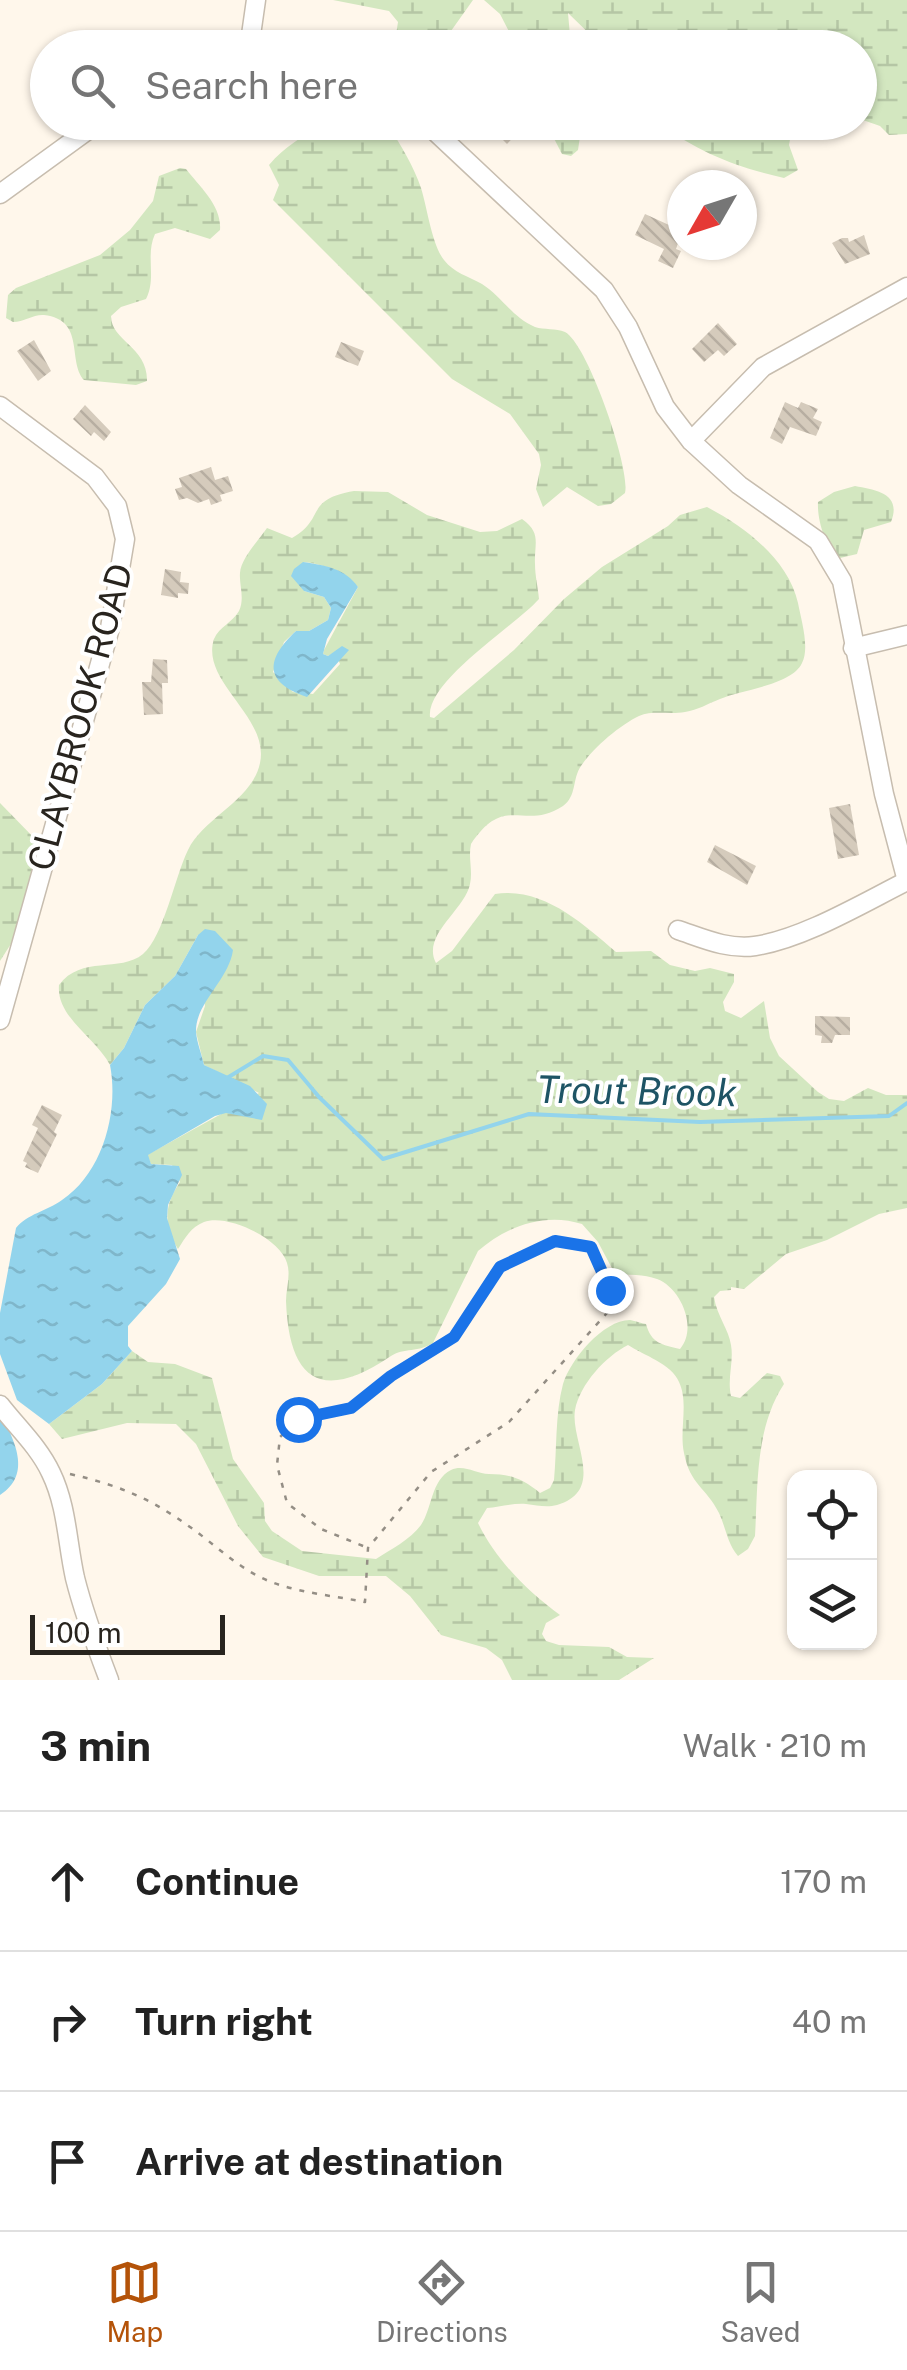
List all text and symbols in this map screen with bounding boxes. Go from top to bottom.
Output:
search box [30,30,877,140]
icon: search [65,58,120,113]
text: Search here [145,63,358,108]
north arrow [667,170,757,260]
street label: CLAYBROOK ROAD [19,559,141,875]
water label: Trout Brook [537,1067,738,1115]
route end [588,1268,634,1314]
route start [276,1397,322,1443]
map controls [787,1470,877,1650]
button: locate [787,1470,877,1560]
button: layers [787,1560,877,1650]
scale bar [30,1610,225,1654]
text: 100 m [45,1616,122,1649]
text: 3 min [40,1721,151,1770]
text: Walk · 210 m [683,1727,867,1764]
icon: ahead [40,1854,95,1909]
text: Continue [135,1859,299,1904]
text: 170 m [780,1863,867,1900]
icon: right [40,1994,95,2049]
text: Turn right [135,1999,313,2044]
text: 40 m [792,2003,867,2040]
icon: arrive [40,2134,95,2189]
text: Arrive at destination [135,2139,503,2184]
tab: Map [106,2255,163,2348]
tab: Directions [376,2255,508,2348]
tab: Saved [720,2255,801,2348]

